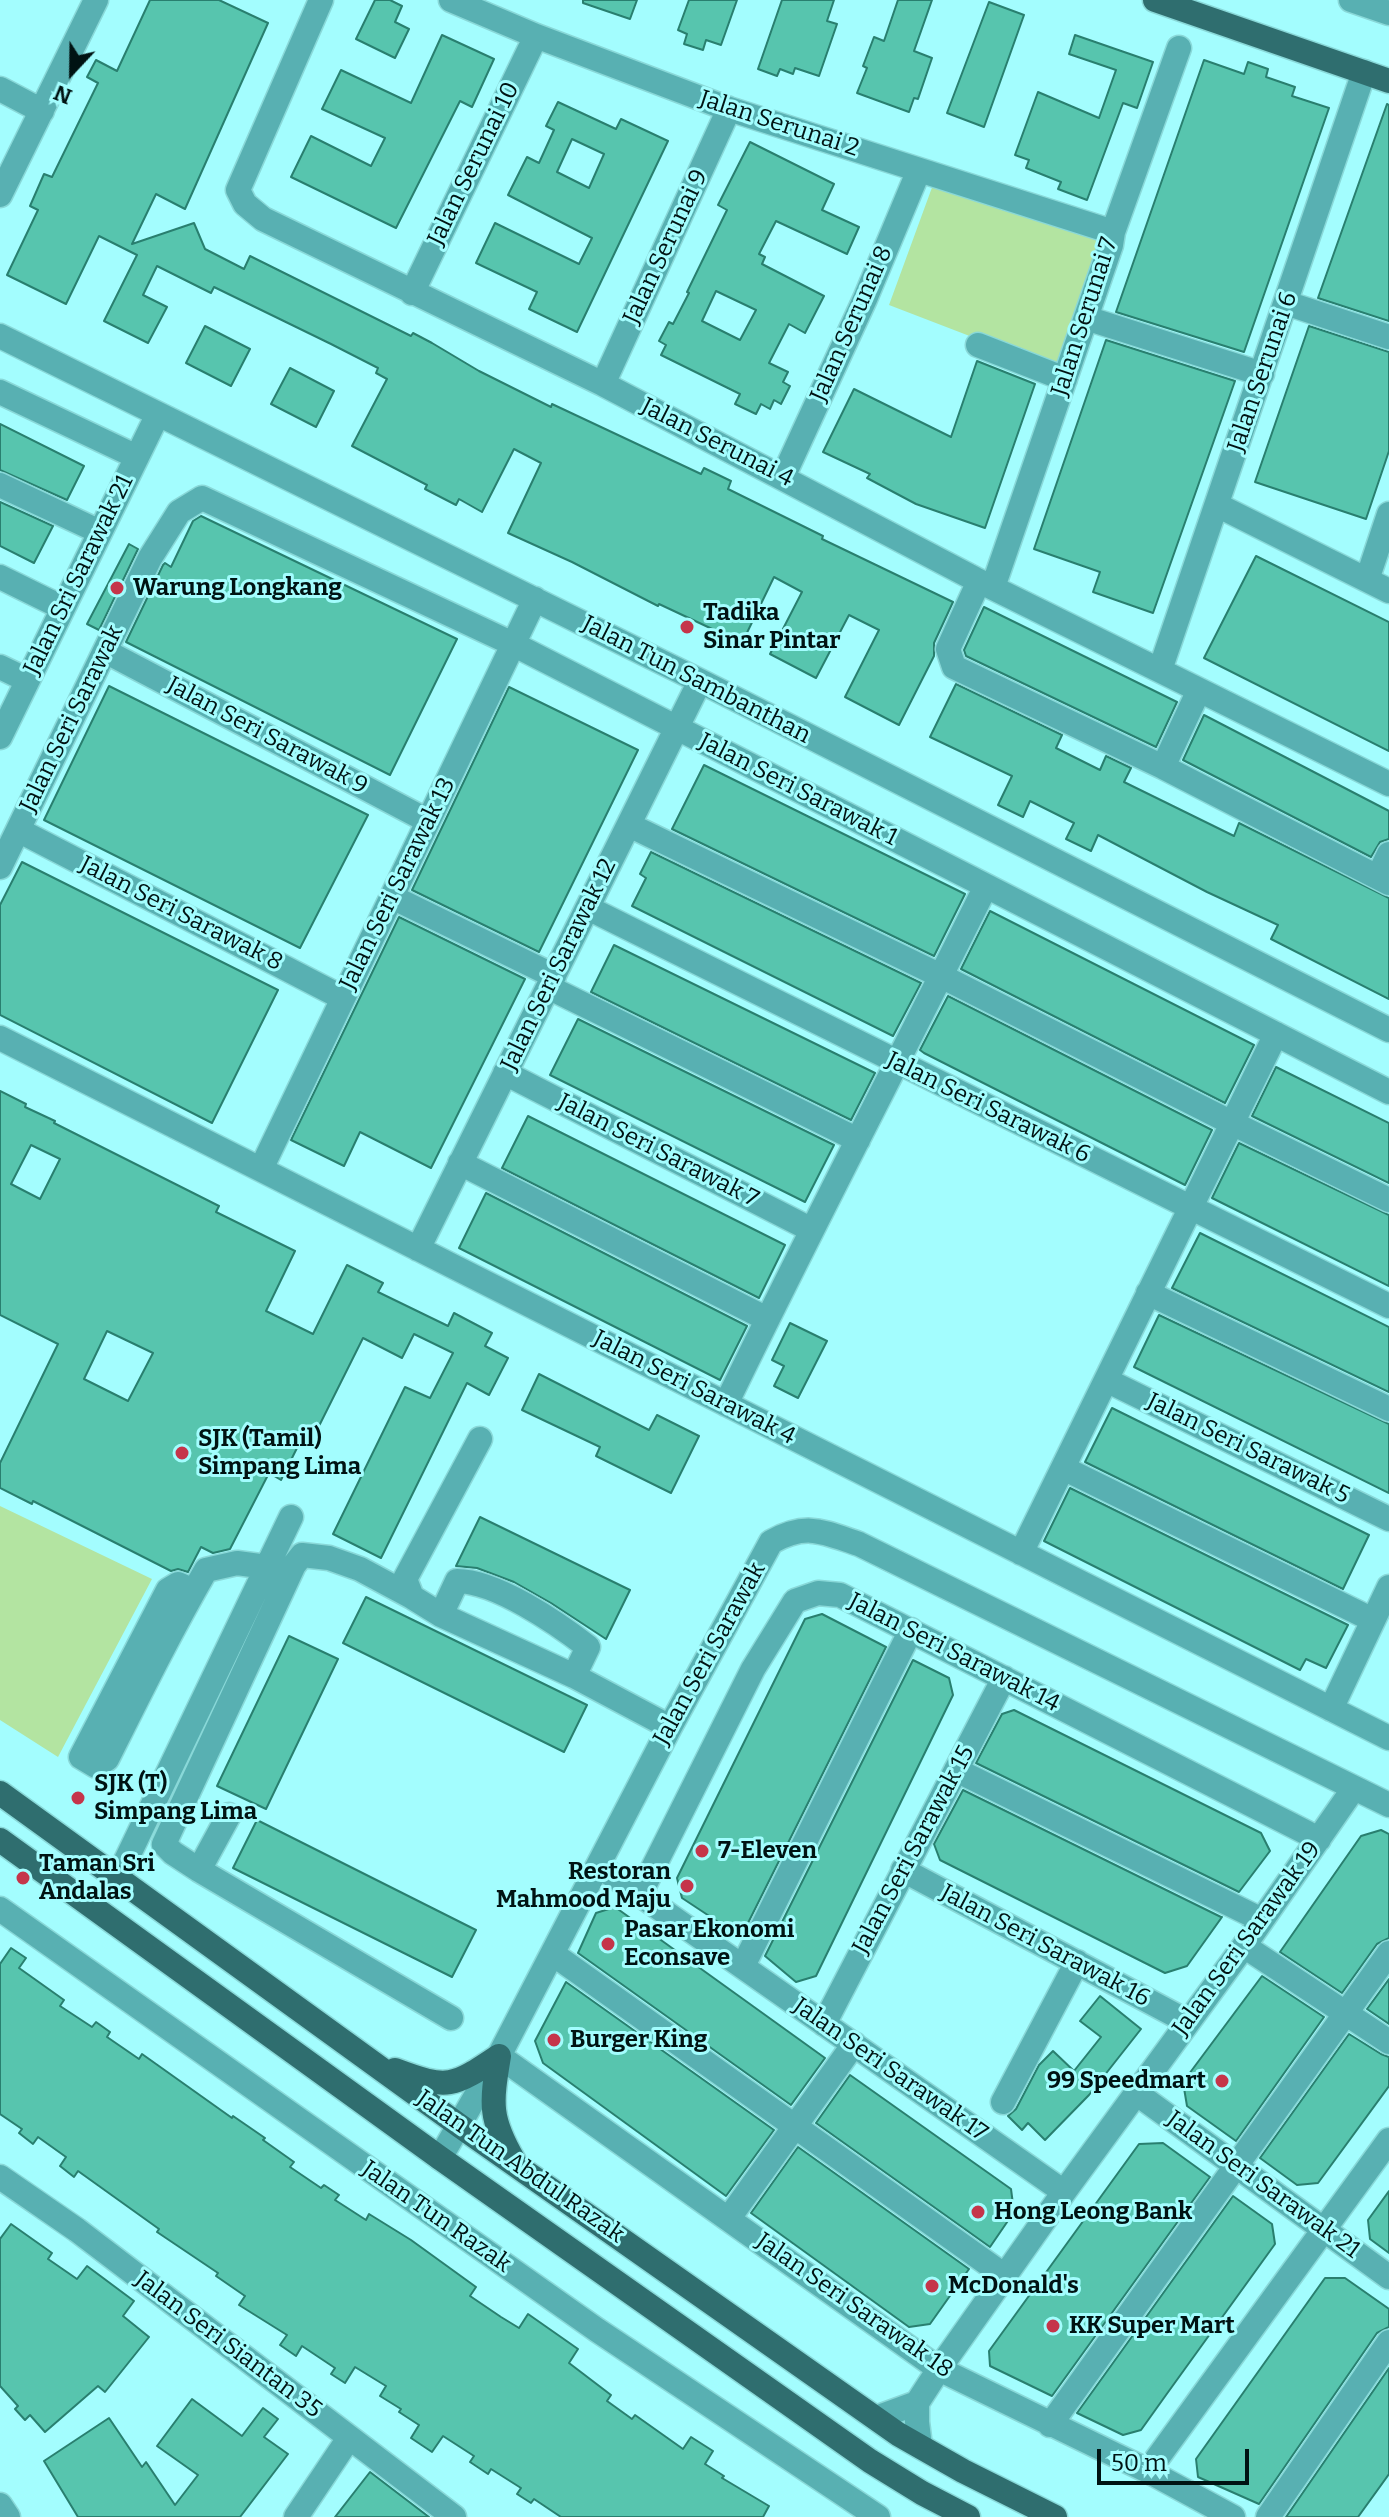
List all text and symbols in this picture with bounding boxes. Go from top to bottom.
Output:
north arrow [32,32,112,112]
street label: Jalan Serunai 10 [422,78,526,250]
text: N [50,79,76,110]
street label: Jalan Serunai 2 [696,85,862,163]
street label: Jalan Serunai 9 [618,165,714,329]
street label: Jalan Serunai 7 [1046,234,1124,400]
street label: Jalan Serunai 8 [805,242,899,406]
street label: Jalan Serunai 6 [1222,288,1304,456]
street label: Jalan Serunai 4 [636,392,798,494]
street label: Jalan Sri Sarawak 21 [18,470,140,680]
place label: Warung Longkang [133,574,342,602]
marker: Warung Longkang [108,579,126,597]
place label: Tadika Sinar Pintar [703,599,841,655]
street label: Jalan Tun Sambanthan [577,610,815,750]
marker: Tadika Sinar Pintar [678,618,696,636]
street label: Jalan Seri Sarawak [14,621,130,817]
street label: Jalan Seri Sarawak 9 [162,671,372,801]
street label: Jalan Seri Sarawak 1 [694,727,902,853]
street label: Jalan Seri Sarawak 13 [334,773,462,995]
street label: Jalan Seri Sarawak 8 [75,850,287,978]
street label: Jalan Seri Sarawak 12 [495,854,623,1076]
street label: Jalan Seri Sarawak 6 [881,1046,1095,1170]
street label: Jalan Seri Sarawak 7 [553,1088,763,1214]
street label: Jalan Seri Sarawak 4 [588,1324,800,1452]
street label: Jalan Seri Sarawak 5 [1142,1387,1354,1511]
place label: SJK (Tamil) Simpang Lima [198,1425,361,1481]
marker: SJK (Tamil) Simpang Lima [173,1444,191,1462]
street label: Jalan Seri Sarawak [648,1558,772,1750]
street label: Jalan Seri Sarawak 14 [844,1587,1064,1719]
street label: Jalan Seri Sarawak 15 [847,1741,981,1959]
place label: SJK (T) Simpang Lima [94,1770,257,1826]
marker: SJK (T) Simpang Lima [69,1789,87,1807]
street label: Jalan Seri Sarawak 19 [1167,1836,1327,2042]
place label: 7-Eleven [718,1837,817,1865]
marker: 7-Eleven [693,1842,711,1860]
place label: Taman Sri Andalas [39,1850,155,1906]
place label: Restoran Mahmood Maju [496,1858,671,1914]
marker: Taman Sri Andalas [14,1869,32,1887]
marker: Restoran Mahmood Maju [678,1877,696,1895]
street label: Jalan Seri Sarawak 16 [935,1879,1155,2013]
place label: Pasar Ekonomi Econsave [624,1916,794,1972]
marker: Pasar Ekonomi Econsave [599,1935,617,1953]
street label: Jalan Seri Sarawak 17 [787,1992,993,2148]
place label: Burger King [570,2026,707,2054]
marker: Burger King [545,2031,563,2049]
place label: 99 Speedmart [1047,2067,1206,2095]
marker: 99 Speedmart [1213,2072,1231,2090]
street label: Jalan Tun Abdul Razak [411,2084,629,2250]
street label: Jalan Seri Sarawak 21 [1161,2105,1365,2265]
street label: Jalan Tun Razak [356,2155,516,2279]
place label: Hong Leong Bank [994,2198,1192,2226]
marker: Hong Leong Bank [969,2203,987,2221]
street label: Jalan Seri Sarawak 18 [750,2227,958,2385]
street label: Jalan Seri Siantan 35 [129,2265,327,2425]
place label: McDonald's [948,2272,1079,2300]
marker: McDonald's [923,2277,941,2295]
place label: KK Super Mart [1069,2312,1235,2340]
marker: KK Super Mart [1044,2317,1062,2335]
scale bar [1101,2433,1253,2483]
text: 50 m [1111,2449,1167,2477]

